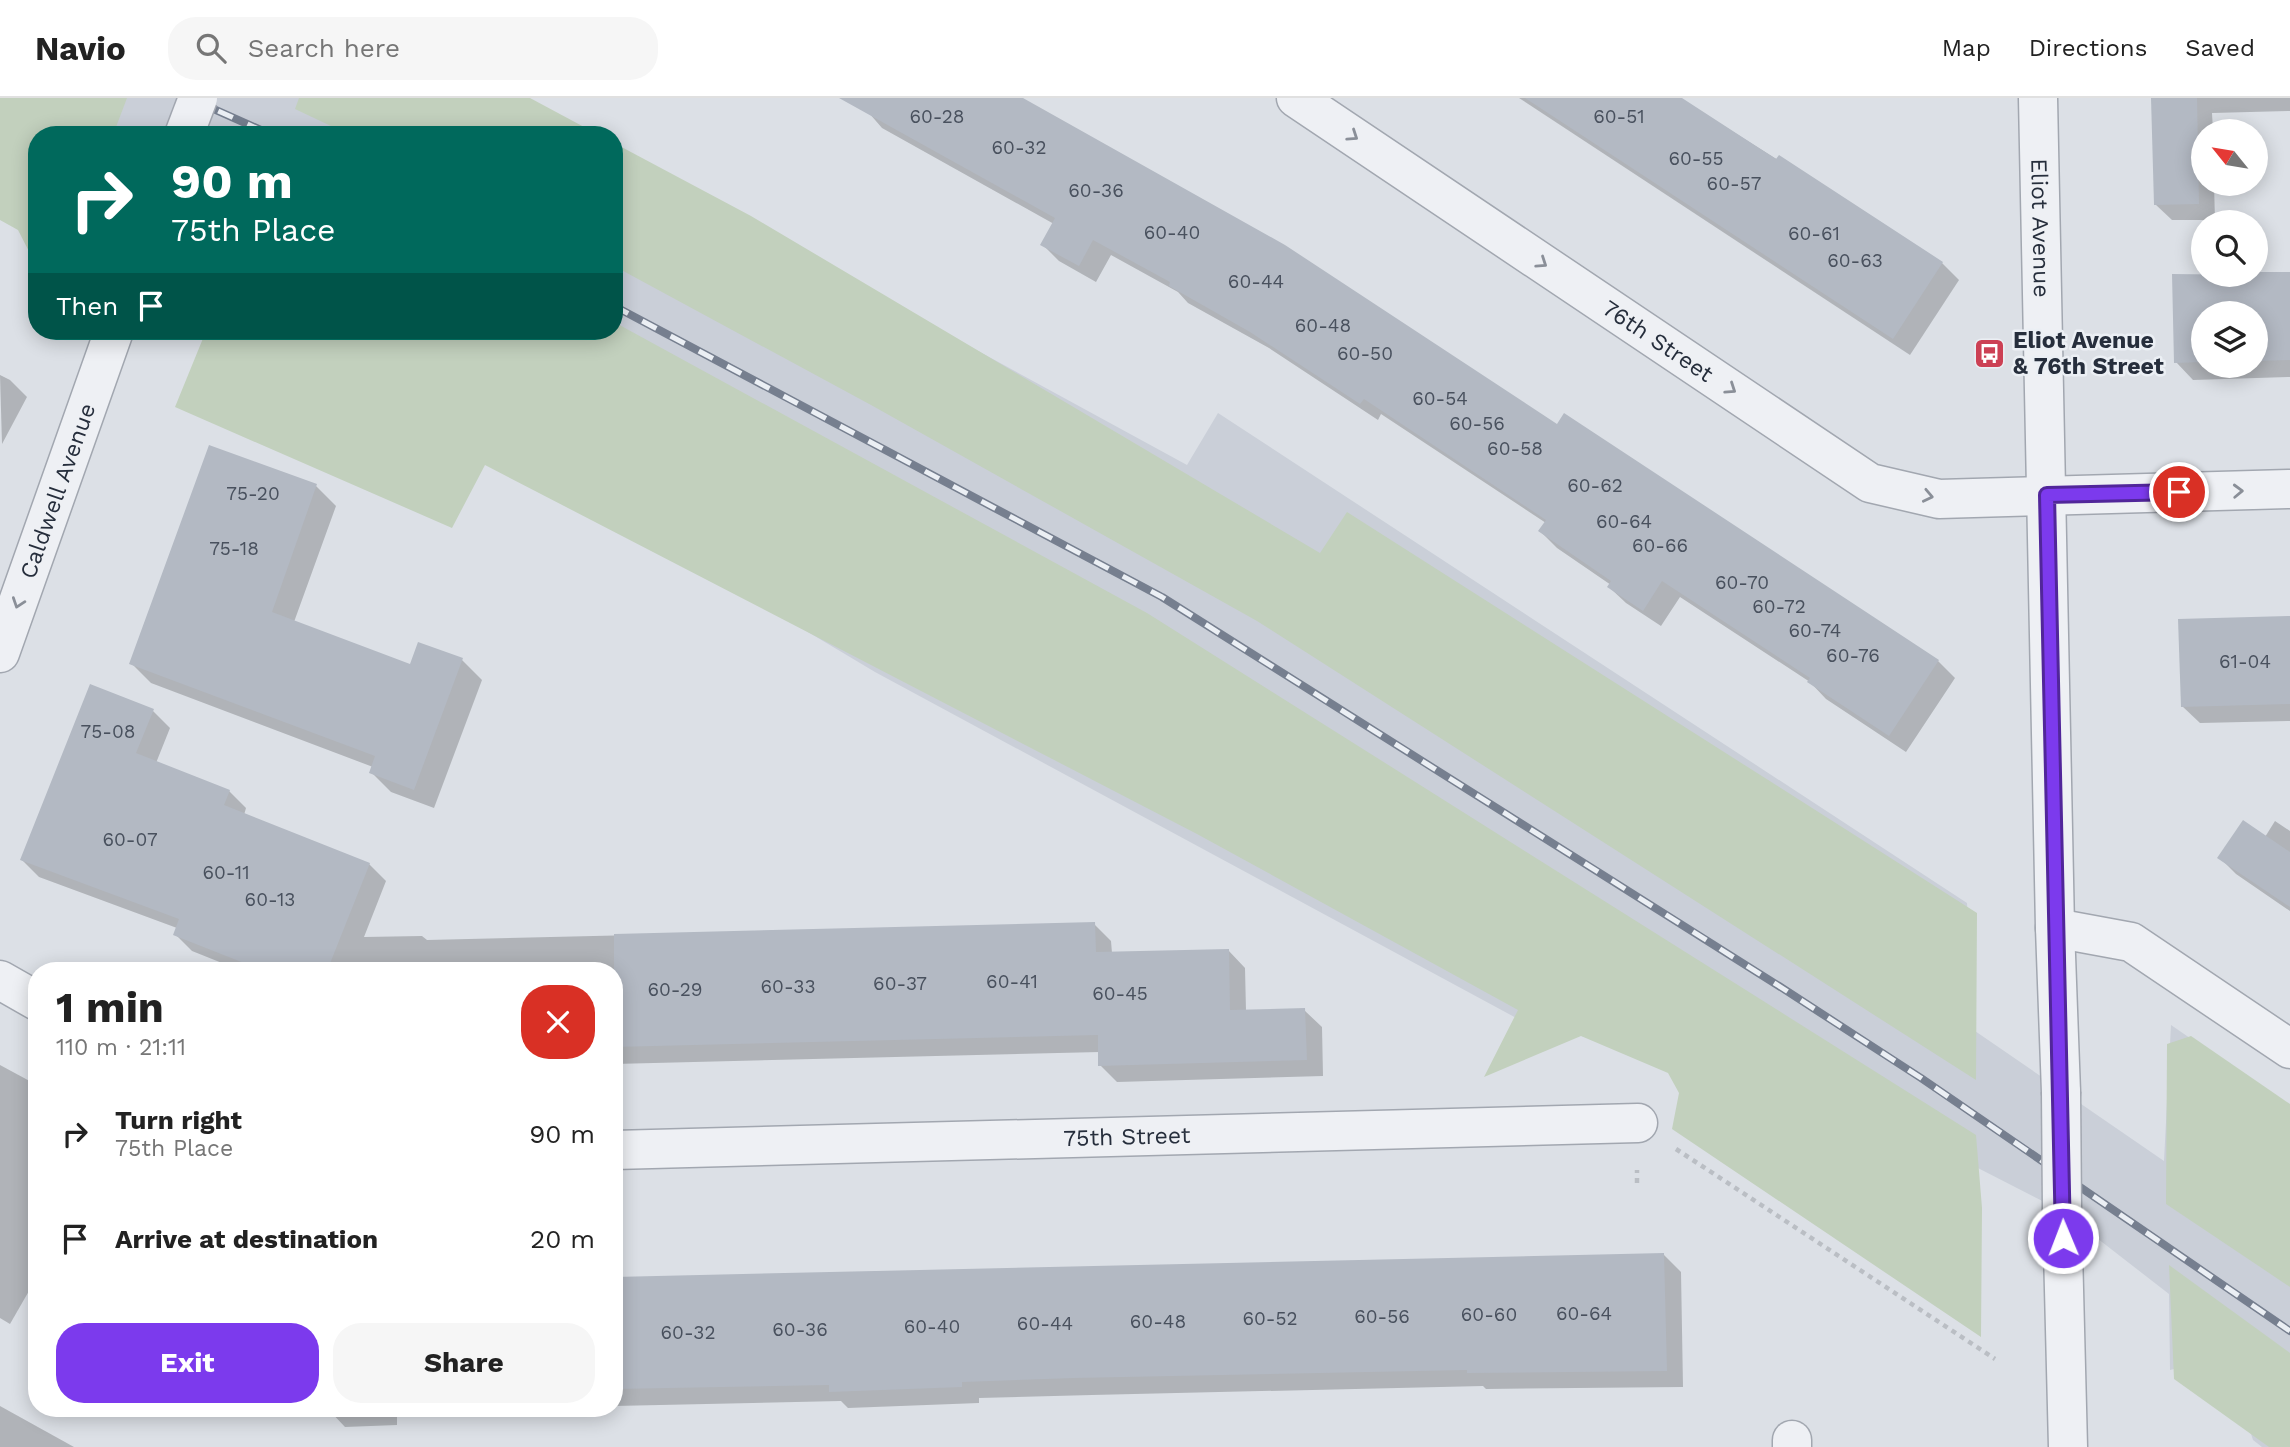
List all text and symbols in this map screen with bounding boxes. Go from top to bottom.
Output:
search box [168,17,658,80]
text: Navio [35,29,126,68]
icon: search [192,29,230,67]
text: Search here [248,33,400,63]
text: Map [1942,34,1991,62]
text: Directions [2029,34,2147,62]
text: Saved [2185,34,2255,62]
house number: 60-28 [909,105,965,128]
house number: 60-51 [1593,105,1645,128]
north arrow [2191,119,2268,196]
map controls [2191,119,2268,378]
one-way arrow [1345,128,1358,140]
house number: 60-32 [992,136,1046,159]
house number: 60-55 [1668,147,1724,170]
text: 90 m [171,152,293,210]
icon: right [56,154,147,245]
street label: Eliot Avenue [2025,158,2055,298]
house number: 60-57 [1707,172,1761,195]
house number: 60-36 [1068,179,1124,202]
button: search [2191,210,2268,287]
text: 75th Place [171,211,336,249]
house number: 60-40 [1144,221,1200,244]
house number: 60-61 [1788,222,1840,245]
house number: 60-63 [1827,249,1883,272]
one-way arrow [1534,254,1547,267]
house number: 60-44 [1228,270,1284,293]
icon: arrive [132,287,170,325]
text: Then [56,291,118,321]
street label: 76th Street [1597,295,1719,388]
button: layers [2191,301,2268,378]
house number: 60-48 [1295,314,1351,337]
place label: Eliot Avenue & 76th Street [2013,327,2164,380]
bus stop icon: Eliot Avenue & 76th Street [1973,336,2007,370]
house number: 60-50 [1337,342,1393,365]
one-way arrow [1723,381,1736,393]
house number: 60-54 [1412,387,1468,410]
street label: Caldwell Avenue [14,400,101,582]
house number: 60-56 [1449,412,1505,435]
house number: 60-58 [1487,437,1543,460]
pin [2149,462,2209,522]
icon: arrive [2160,473,2198,511]
house number: 60-62 [1567,474,1623,497]
house number: 75-20 [226,482,280,505]
one-way arrow [2233,483,2244,498]
one-way arrow [1922,488,1934,503]
house number: 60-64 [1596,510,1652,533]
house number: 60-66 [1632,534,1688,557]
house number: 75-18 [209,537,259,560]
house number: 60-70 [1715,571,1769,594]
house number: 60-72 [1752,595,1806,618]
one-way arrow [12,597,26,609]
house number: 60-74 [1789,619,1841,642]
house number: 60-76 [1826,644,1880,667]
house number: 61-04 [2219,650,2271,673]
house number: 75-08 [81,720,135,743]
house number: 60-07 [102,828,158,851]
house number: 60-11 [202,861,250,884]
house number: 60-13 [245,888,295,911]
house number: 60-41 [986,970,1038,993]
house number: 60-37 [873,972,927,995]
house number: 60-33 [761,975,815,998]
house number: 60-29 [647,978,703,1001]
house number: 60-45 [1092,982,1148,1005]
text: 1 min [56,983,164,1032]
button: close [521,985,595,1059]
text: 110 m · 21:11 [56,1034,186,1061]
text: Turn right [115,1105,242,1135]
icon: right [56,1115,94,1153]
text: 90 m [529,1119,595,1149]
street label: 75th Street [1063,1122,1191,1152]
text: 75th Place [115,1135,233,1162]
position arrow [2026,1201,2100,1275]
icon: arrive [56,1220,94,1258]
text: Arrive at destination [115,1224,378,1254]
text: 20 m [530,1224,595,1254]
house number: 60-64 [1556,1302,1612,1325]
house number: 60-60 [1461,1303,1517,1326]
house number: 60-56 [1354,1305,1410,1328]
house number: 60-52 [1242,1307,1298,1330]
house number: 60-48 [1130,1310,1186,1333]
house number: 60-44 [1017,1312,1073,1335]
house number: 60-40 [904,1315,960,1338]
house number: 60-36 [772,1318,828,1341]
house number: 60-32 [661,1321,715,1344]
button: Exit [56,1323,319,1403]
button: Share [333,1323,595,1403]

